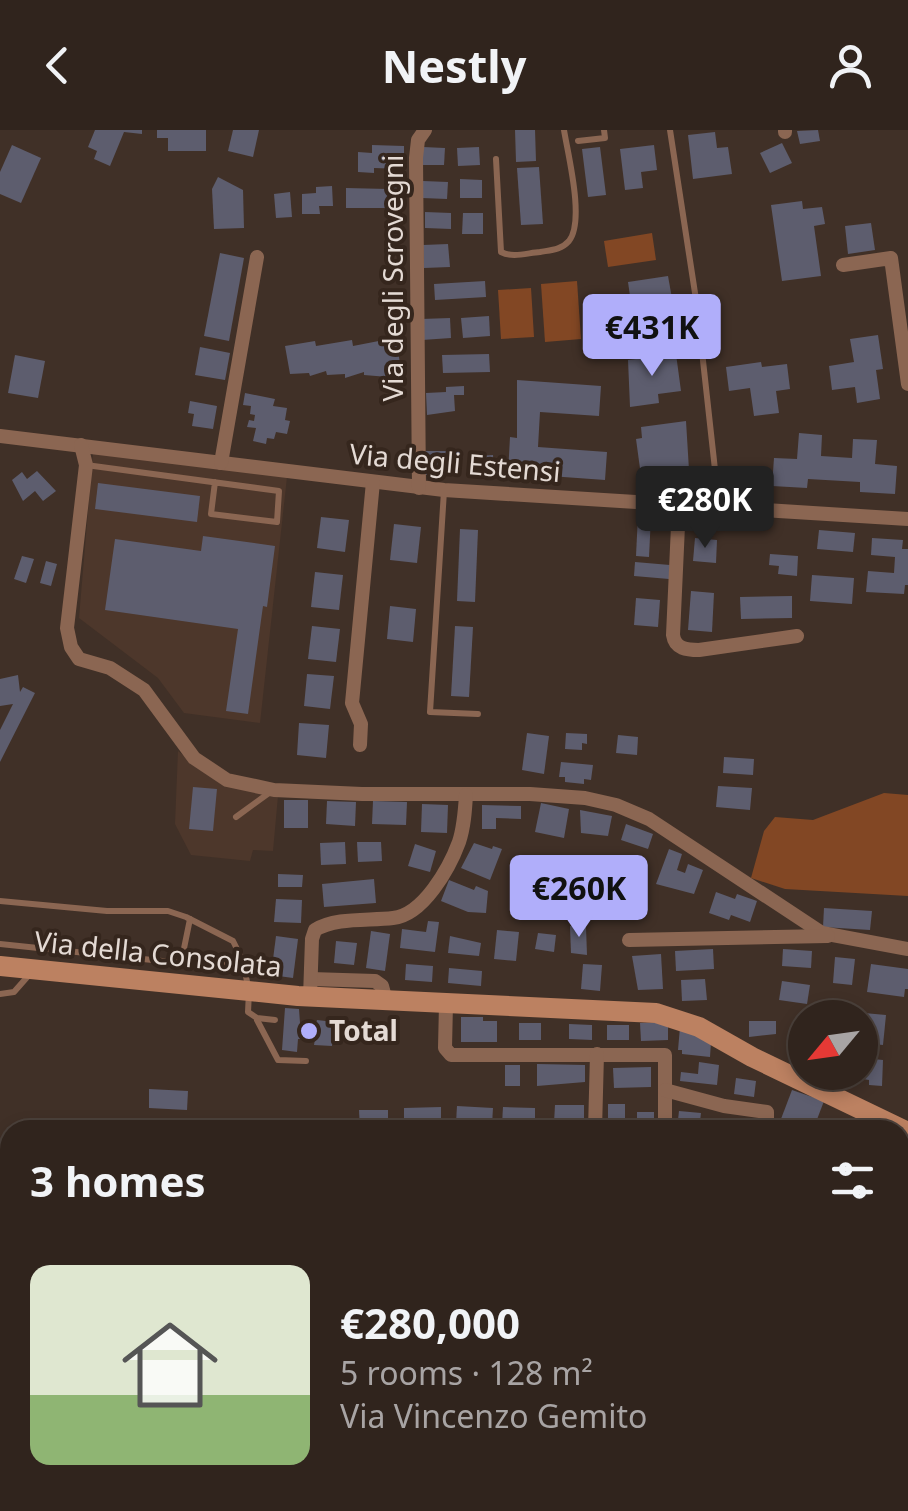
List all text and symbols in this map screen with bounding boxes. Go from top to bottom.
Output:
text: Nestly [382,35,526,96]
icon: back [30,38,85,93]
icon: person [823,38,878,93]
street label: Via degli Scrovegni [373,155,411,401]
pin: €431K [582,294,722,379]
text: €431K [605,305,699,348]
street label: Via degli Estensi [348,434,562,490]
pin: €280K [635,466,775,551]
text: €280K [658,477,752,520]
pin: €260K [509,855,649,940]
text: €260K [532,866,626,909]
street label: Via della Consolata [33,921,284,985]
north arrow [788,1000,878,1090]
map controls [788,1000,878,1090]
place label: Total [329,1011,398,1049]
marker: Total [298,1020,320,1042]
text: 3 homes [30,1152,206,1209]
icon: filters [825,1153,880,1208]
text: €280,000 [340,1294,520,1351]
icon: home [110,1305,230,1425]
text: 5 rooms · 128 m² [340,1351,593,1394]
text: Via Vincenzo Gemito [340,1394,647,1437]

